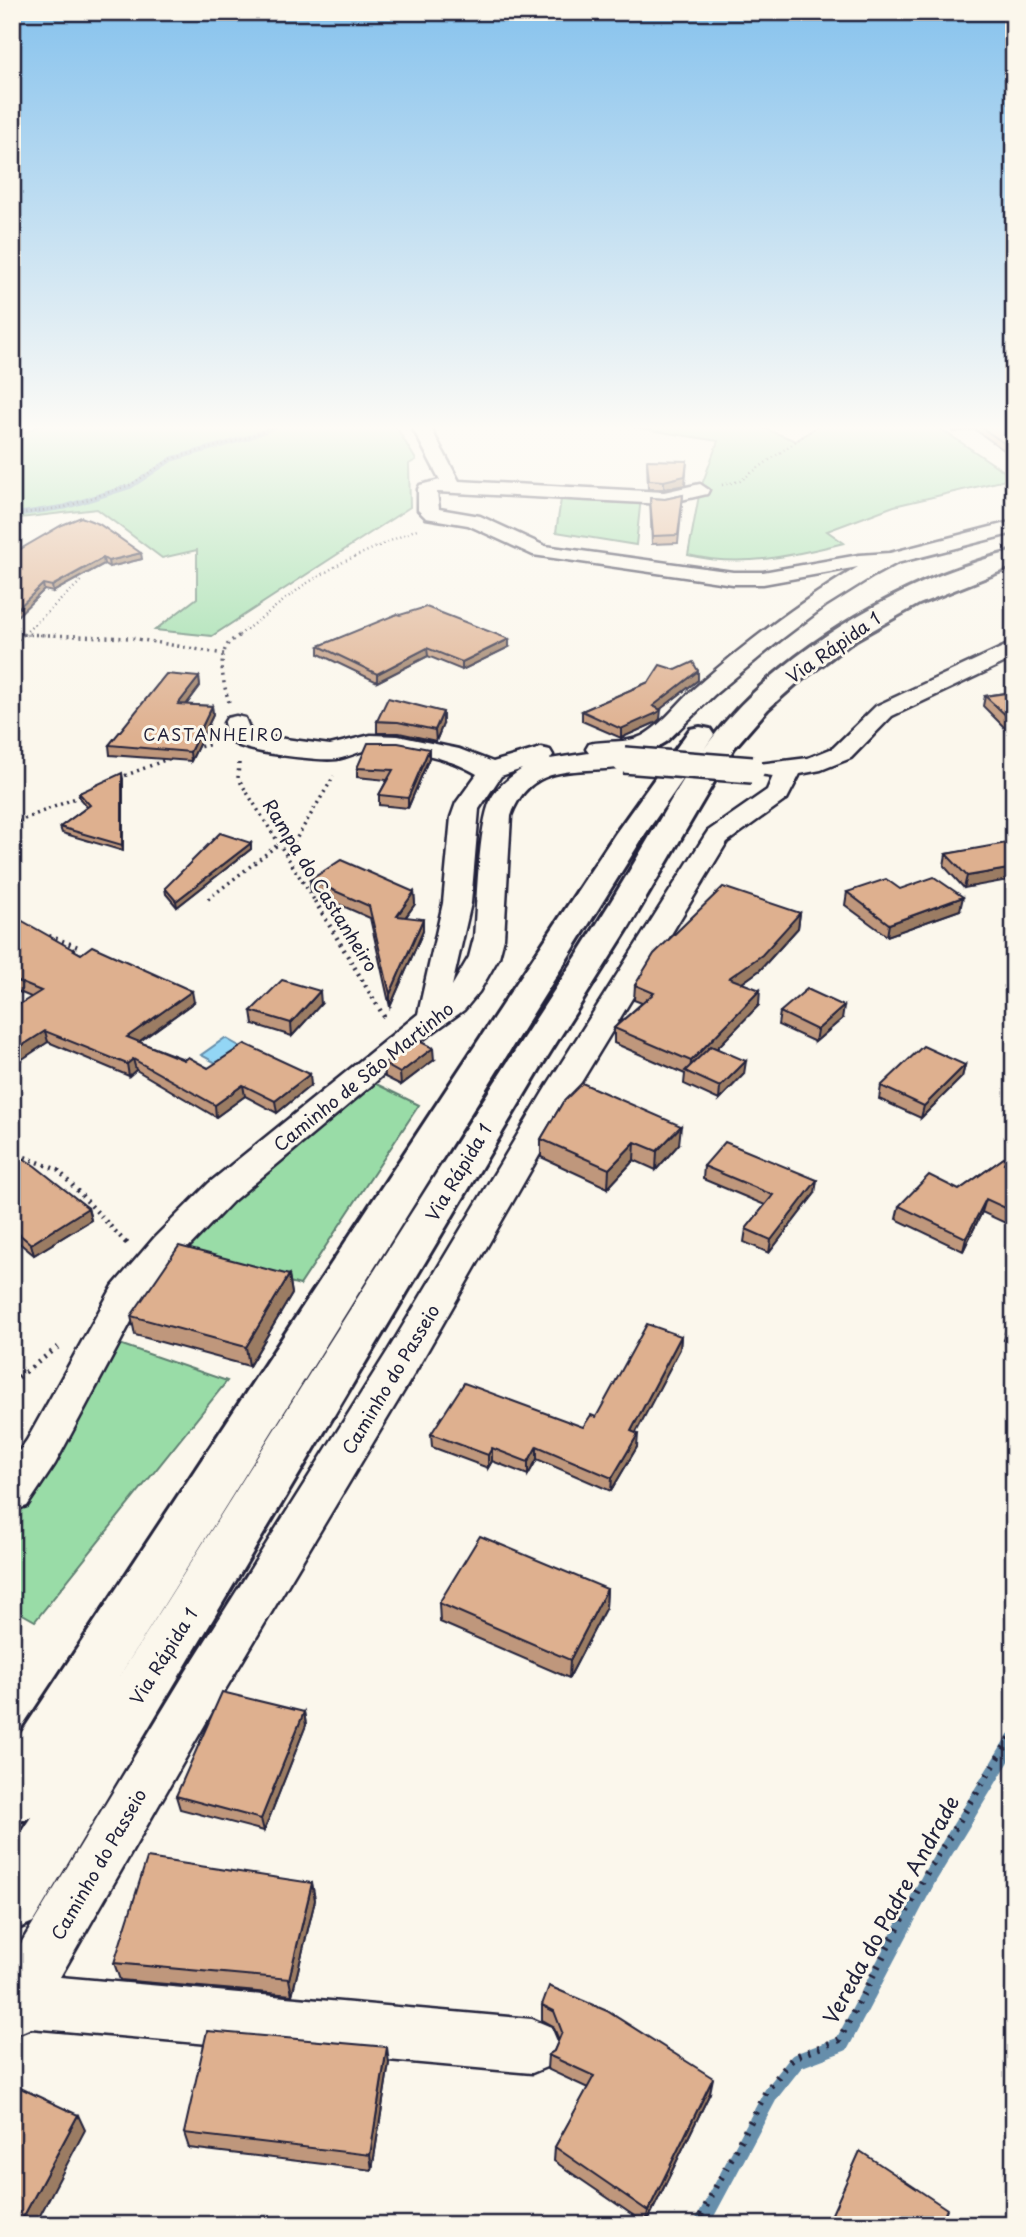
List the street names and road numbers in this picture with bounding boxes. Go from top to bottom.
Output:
street label: Via Rápida 1 [780,604,886,690]
street label: Rampa do Castanheiro [257,793,385,977]
street label: Caminho de São Martinho [267,995,459,1157]
street label: Via Rápida 1 [418,1118,498,1226]
street label: Caminho do Passeio [334,1299,446,1459]
street label: Via Rápida 1 [122,1602,204,1710]
street label: Caminho do Passeio [44,1783,152,1945]
street label: Vereda do Padre Andrade [814,1789,966,2029]

